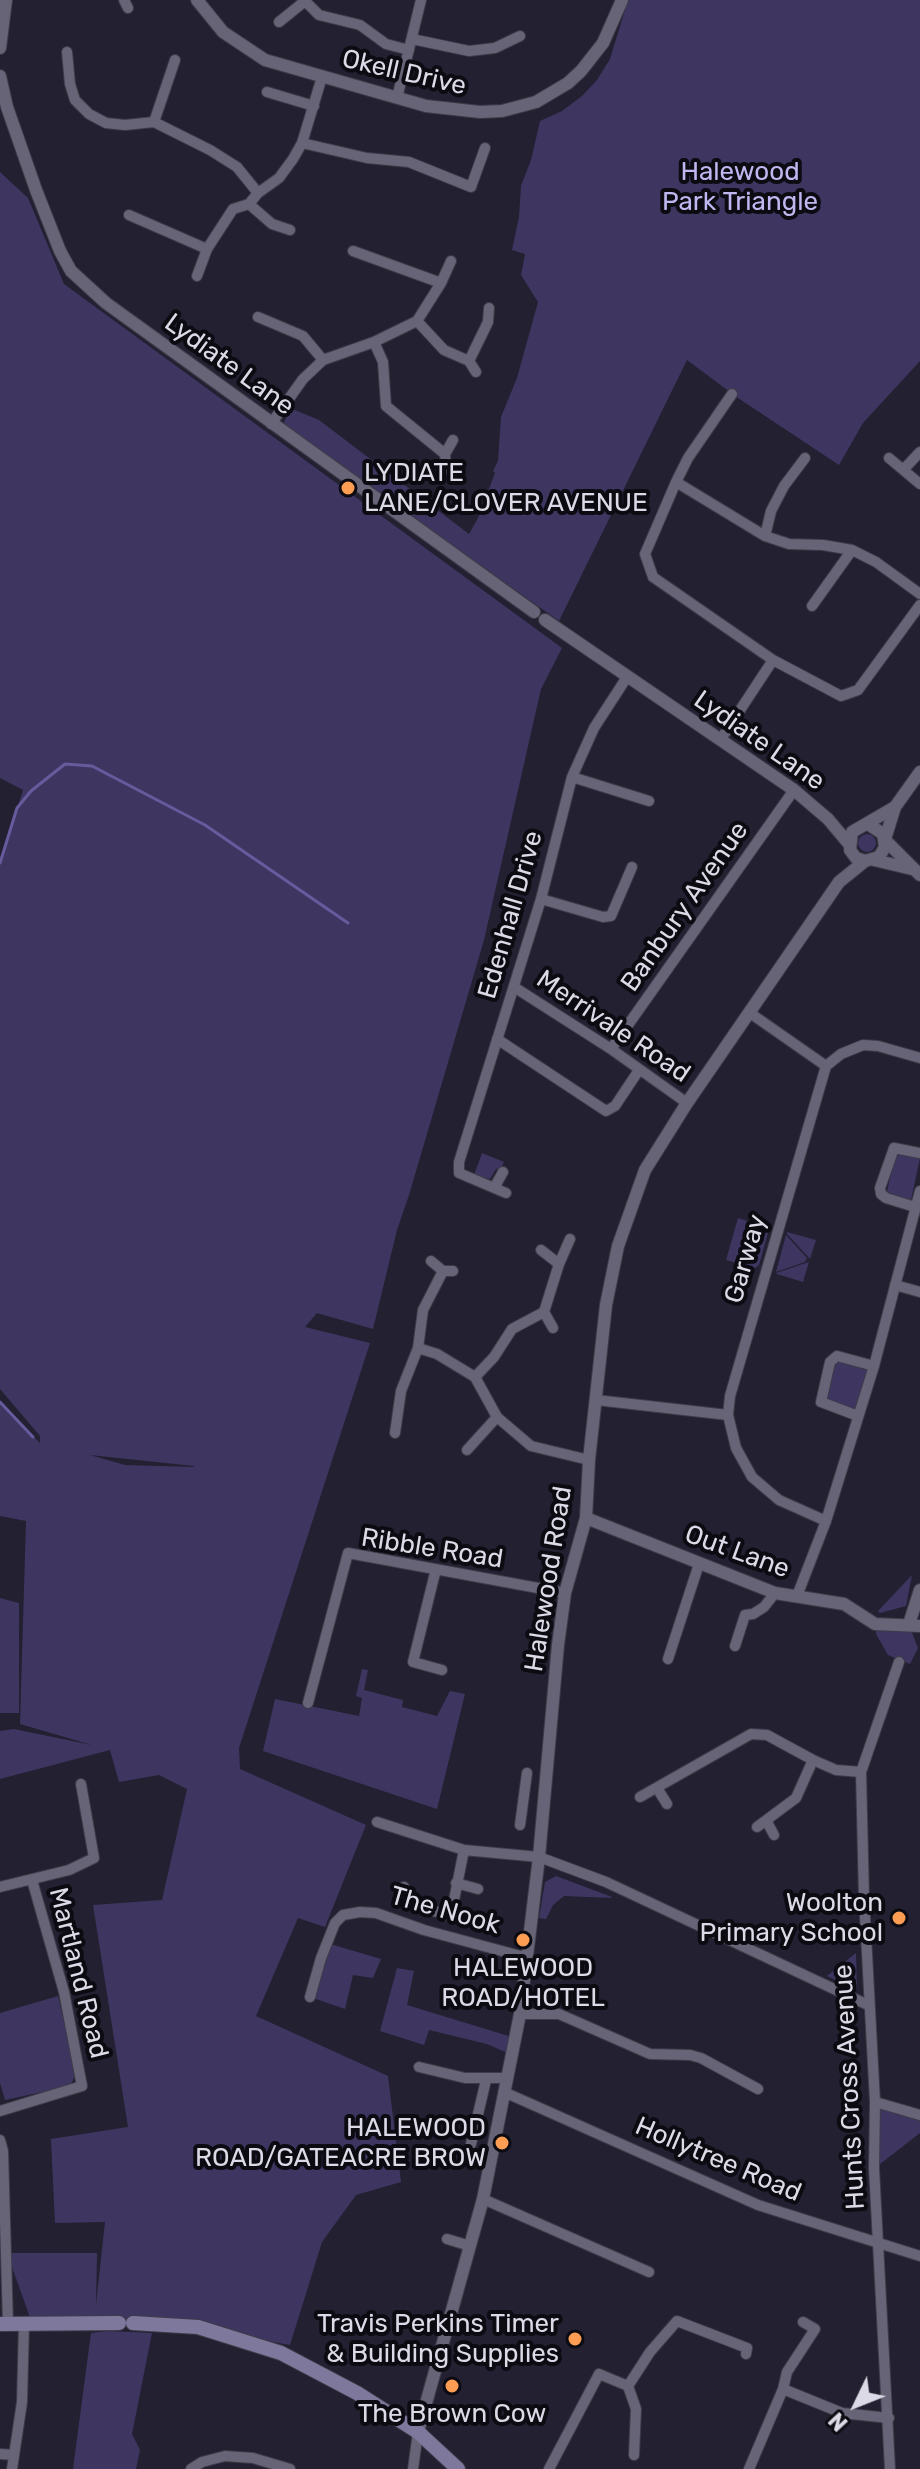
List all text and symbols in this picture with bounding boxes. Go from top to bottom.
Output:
street label: Okell Drive [339,44,469,102]
park label: Halewood Park Triangle [662,156,818,218]
street label: Lydiate Lane [158,308,300,422]
place label: LYDIATE LANE/CLOVER AVENUE [364,457,648,518]
marker: LYDIATE LANE/CLOVER AVENUE [339,479,357,497]
street label: Lydiate Lane [688,685,830,797]
street label: Banbury Avenue [615,816,755,998]
street label: Edenhall Drive [472,827,550,1003]
street label: Merrivale Road [530,964,696,1090]
street label: Garway [718,1211,774,1307]
street label: Halewood Road [519,1484,579,1674]
street label: Out Lane [680,1519,794,1585]
street label: Ribble Road [359,1522,505,1576]
street label: The Nook [387,1880,503,1942]
street label: Martland Road [42,1884,114,2062]
place label: Woolton Primary School [700,1887,883,1948]
marker: Woolton Primary School [890,1909,908,1927]
marker: HALEWOOD ROAD/HOTEL [514,1931,532,1949]
place label: HALEWOOD ROAD/HOTEL [441,1952,605,2014]
street label: Hunts Cross Avenue [828,1964,872,2210]
street label: Hollytree Road [630,2111,806,2209]
place label: HALEWOOD ROAD/GATEACRE BROW [195,2112,486,2174]
marker: HALEWOOD ROAD/GATEACRE BROW [493,2134,511,2152]
place label: Travis Perkins Timer & Building Supplies [317,2308,559,2370]
marker: Travis Perkins Timer & Building Supplies [566,2330,584,2348]
north arrow [816,2365,896,2445]
marker: The Brown Cow [443,2377,461,2395]
place label: The Brown Cow [358,2398,546,2430]
text: N [823,2407,853,2437]

